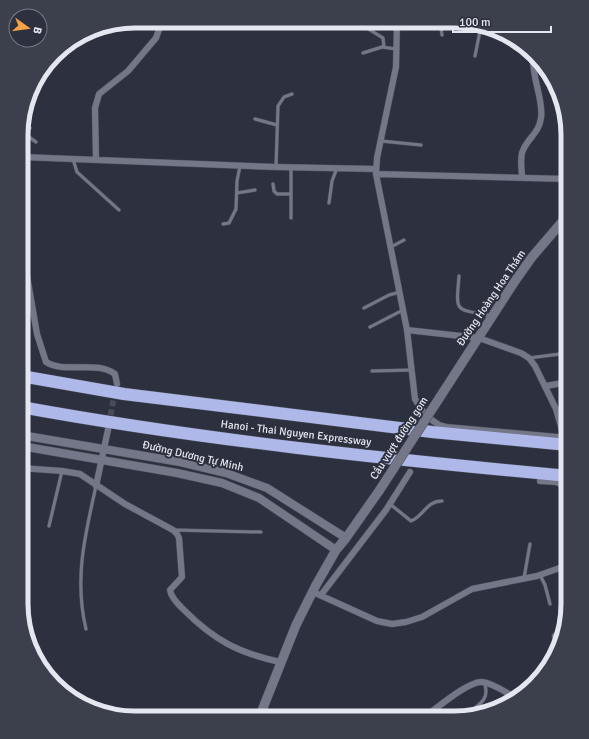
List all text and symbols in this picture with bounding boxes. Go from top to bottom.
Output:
north arrow [8,8,48,48]
scale bar [453,8,551,34]
text: 100 m [459,15,491,30]
text: B [30,25,44,35]
street label: Đường Hoàng Hoa Thám [454,247,528,349]
street label: Cầu vượt đường gom [367,393,431,482]
street label: Hanoi - Thai Nguyen Expressway [220,417,373,449]
street label: Đường Dương Tự Minh [141,438,245,474]

